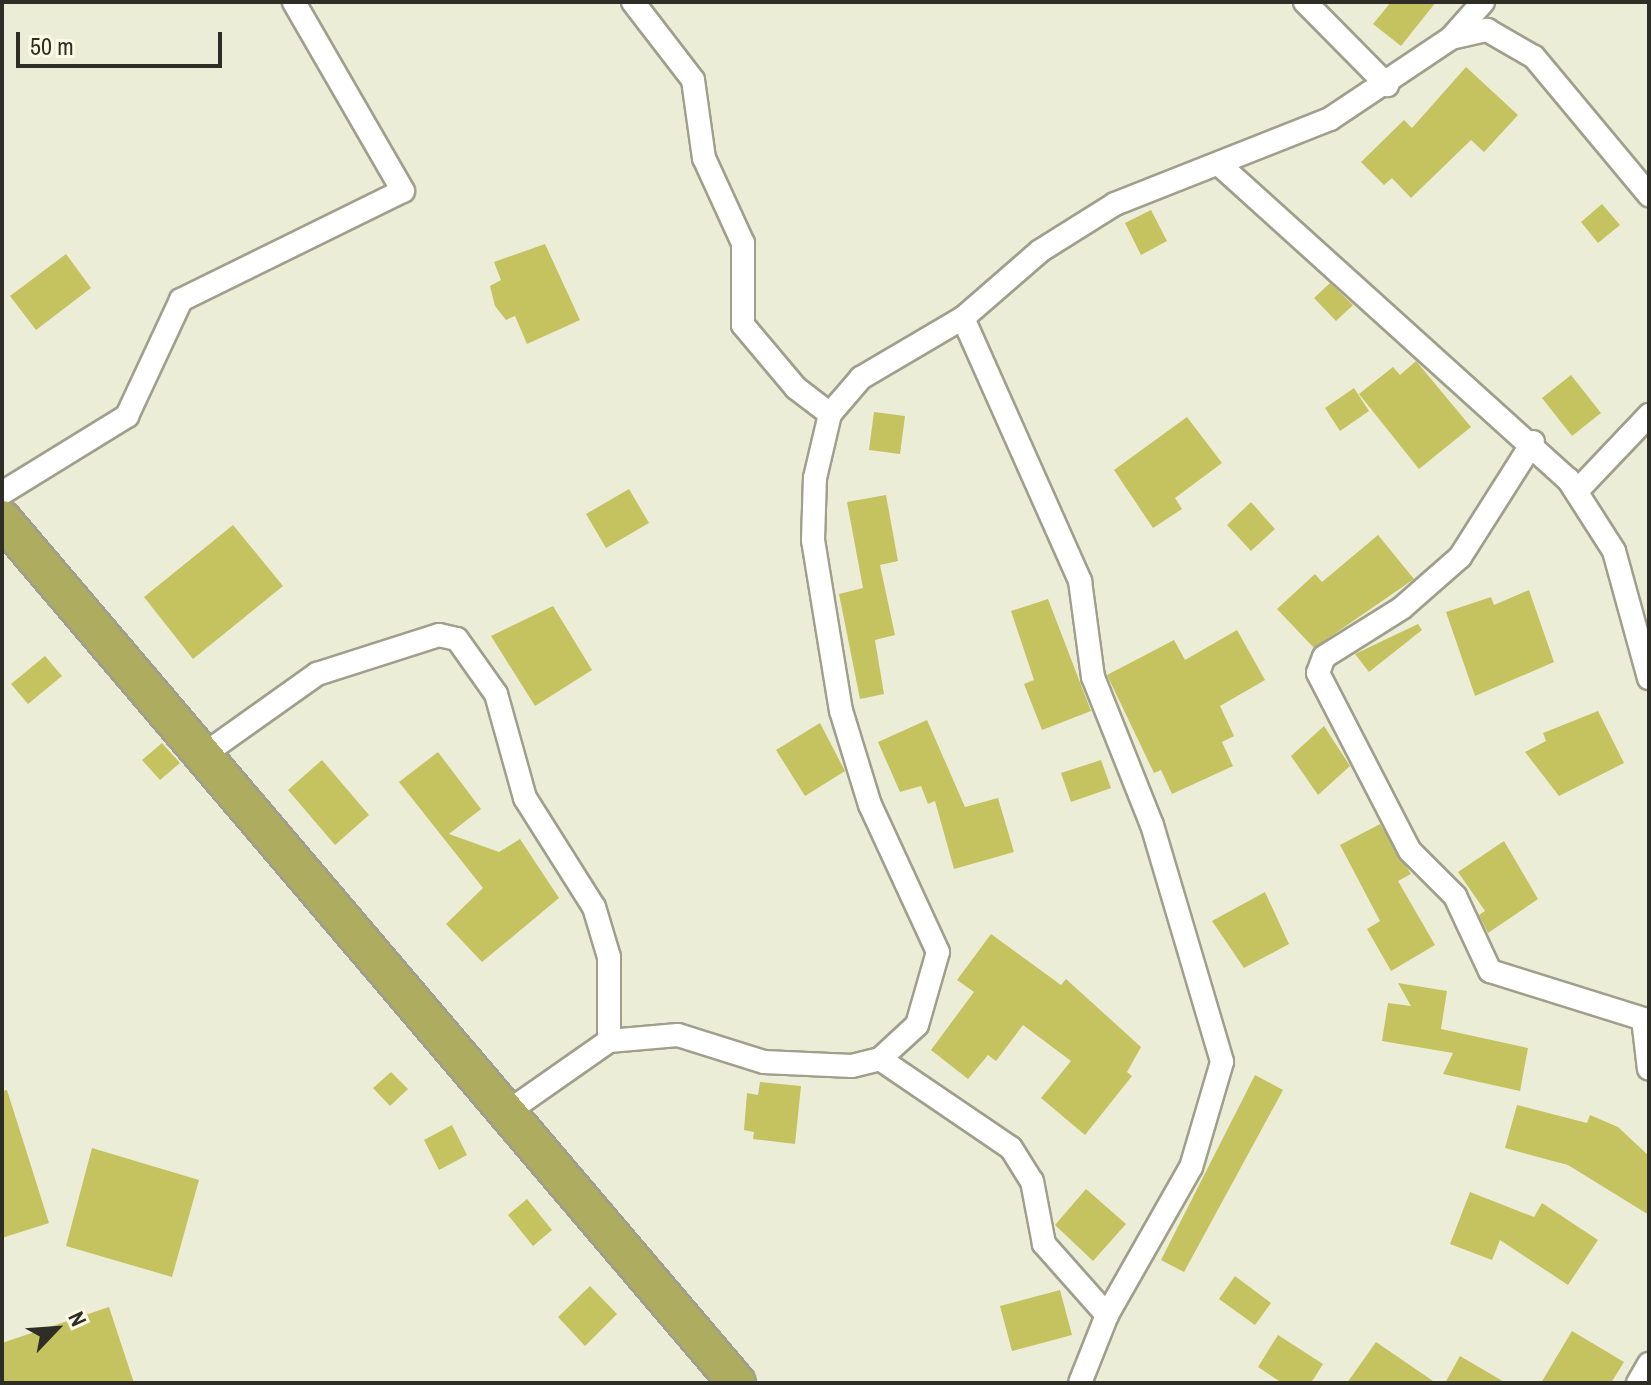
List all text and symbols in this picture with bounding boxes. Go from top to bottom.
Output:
scale bar [20,16,226,66]
text: 50 m [30,30,74,62]
north arrow [16,1289,96,1369]
text: N [61,1307,94,1331]

